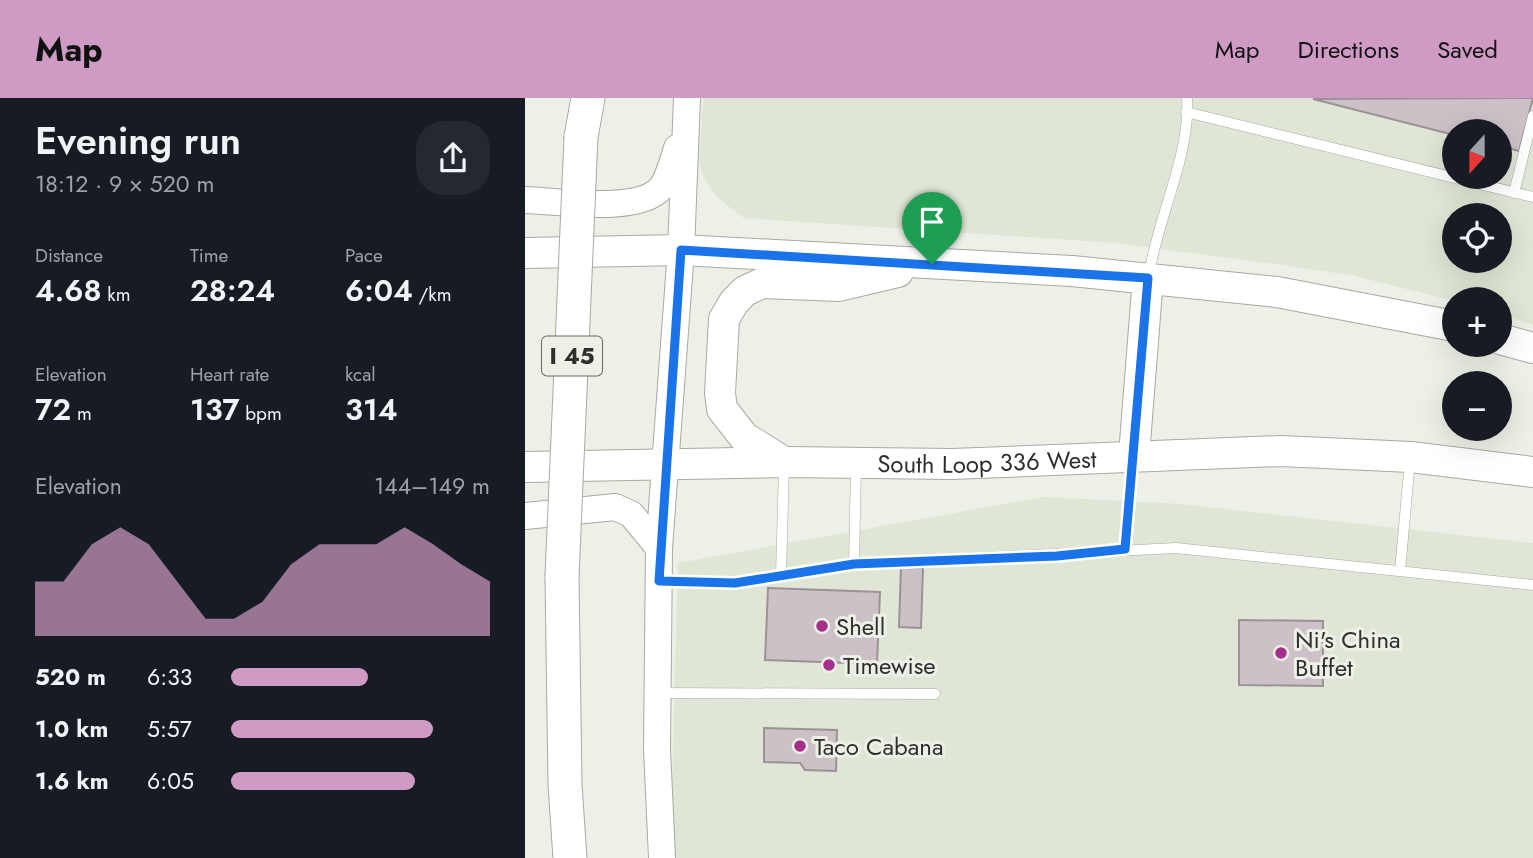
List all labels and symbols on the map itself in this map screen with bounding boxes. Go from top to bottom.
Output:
north arrow [1442,119,1512,189]
pin [902,192,962,264]
road number: I 45 [542,336,602,376]
street label: South Loop 336 West [877,441,1097,482]
place label: Shell [836,609,885,644]
marker: Shell [814,618,830,634]
place label: Ni's China Buffet [1295,622,1401,685]
marker: Ni's China Buffet [1273,645,1289,661]
place label: Timewise [843,648,936,683]
marker: Timewise [821,657,837,673]
place label: Taco Cabana [814,729,943,764]
marker: Taco Cabana [792,738,808,754]

